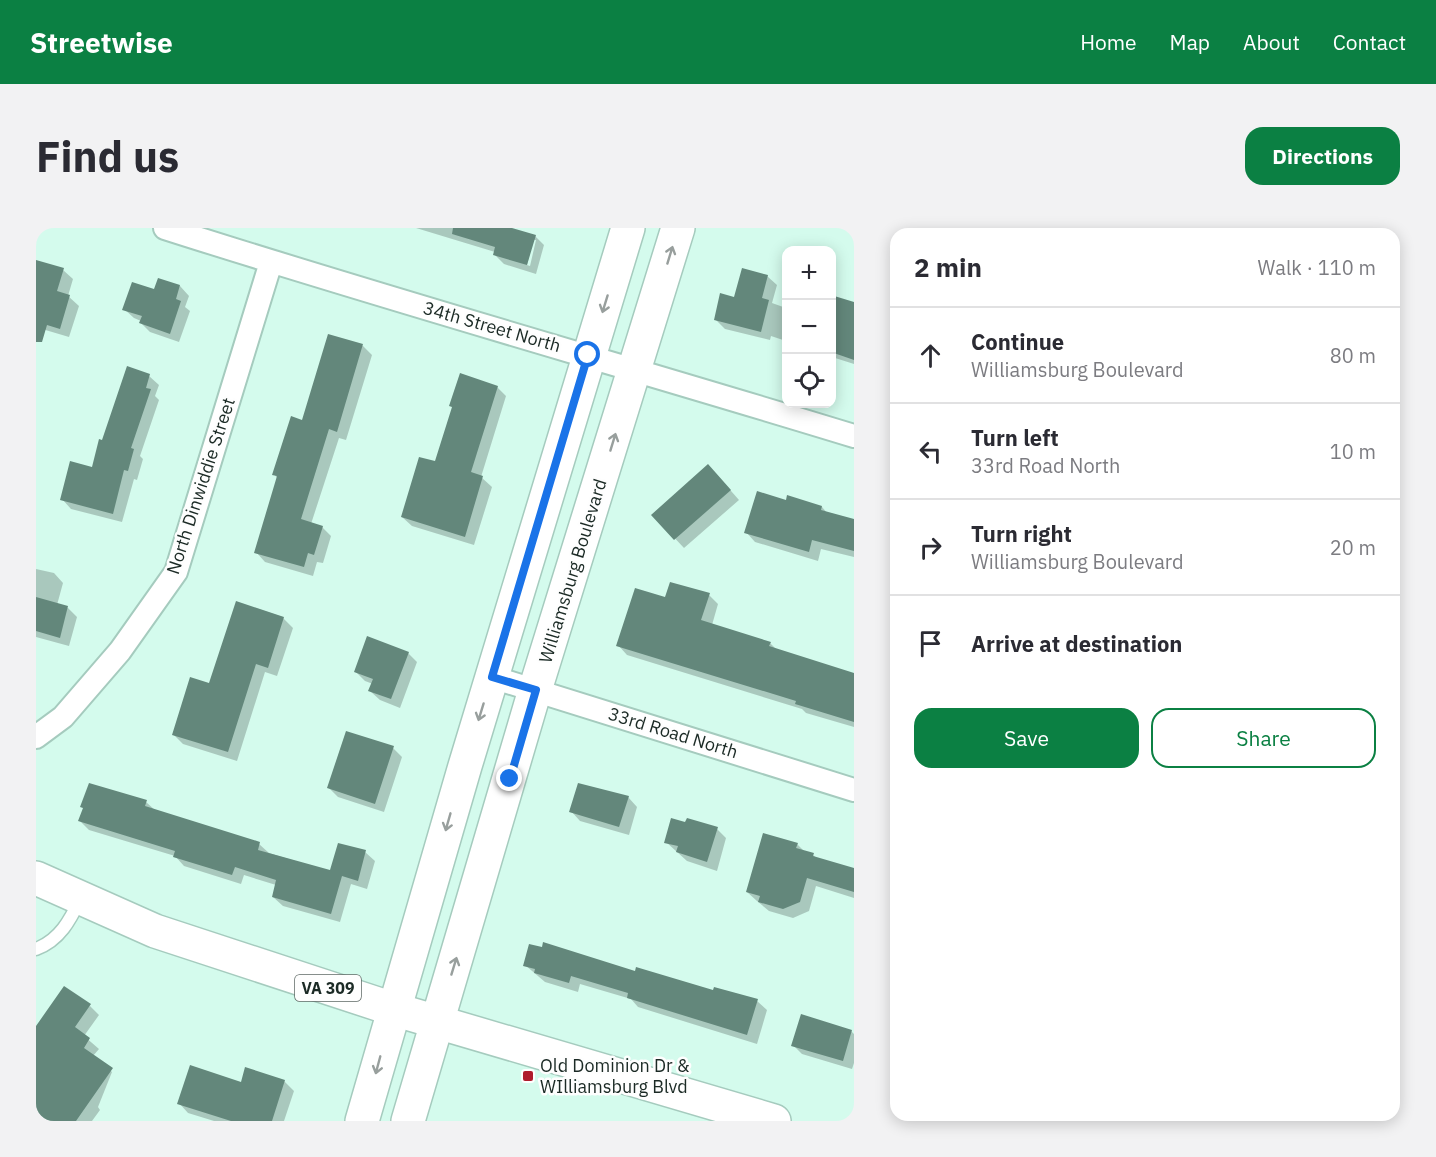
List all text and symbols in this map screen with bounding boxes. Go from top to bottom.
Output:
text: Streetwise [30,24,173,61]
text: Home [1080,28,1137,56]
text: Map [1170,28,1210,56]
text: About [1243,28,1300,56]
text: Contact [1333,28,1406,56]
button: Directions [1245,127,1400,185]
text: Find us [36,129,179,184]
one-way arrow [665,246,676,265]
map controls [782,246,836,408]
button: + [782,246,836,300]
text: 2 min [914,250,982,284]
text: Walk · 110 m [1258,254,1376,281]
one-way arrow [598,294,609,313]
street label: 34th Street North [421,296,564,357]
button: − [782,300,836,354]
text: Continue [971,327,1064,356]
icon: ahead [914,339,947,372]
route start [574,341,600,367]
text: 80 m [1330,342,1376,369]
button: locate [782,354,836,408]
text: Williamsburg Boulevard [971,356,1184,383]
street label: North Dinwiddie Street [161,395,240,577]
text: Turn left [971,423,1059,452]
one-way arrow [608,433,619,452]
icon: left [914,435,947,468]
text: 10 m [1330,438,1376,465]
text: 33rd Road North [971,452,1120,479]
street label: Williamsburg Boulevard [534,476,611,666]
text: Turn right [971,519,1072,548]
icon: right [914,531,947,564]
text: 20 m [1330,534,1376,561]
text: Williamsburg Boulevard [971,548,1184,575]
icon: arrive [914,627,947,660]
text: Arrive at destination [971,629,1182,658]
one-way arrow [475,702,486,721]
street label: 33rd Road North [605,702,741,763]
button: Save [914,708,1139,768]
button: Share [1151,708,1376,768]
route end [496,765,522,791]
one-way arrow [442,812,453,831]
one-way arrow [449,957,460,976]
road number: VA 309 [295,975,361,1001]
place label: Old Dominion Dr & WIlliamsburg Blvd [540,1054,690,1098]
one-way arrow [372,1055,383,1074]
marker: Old Dominion Dr & WIlliamsburg Blvd [521,1069,535,1083]

